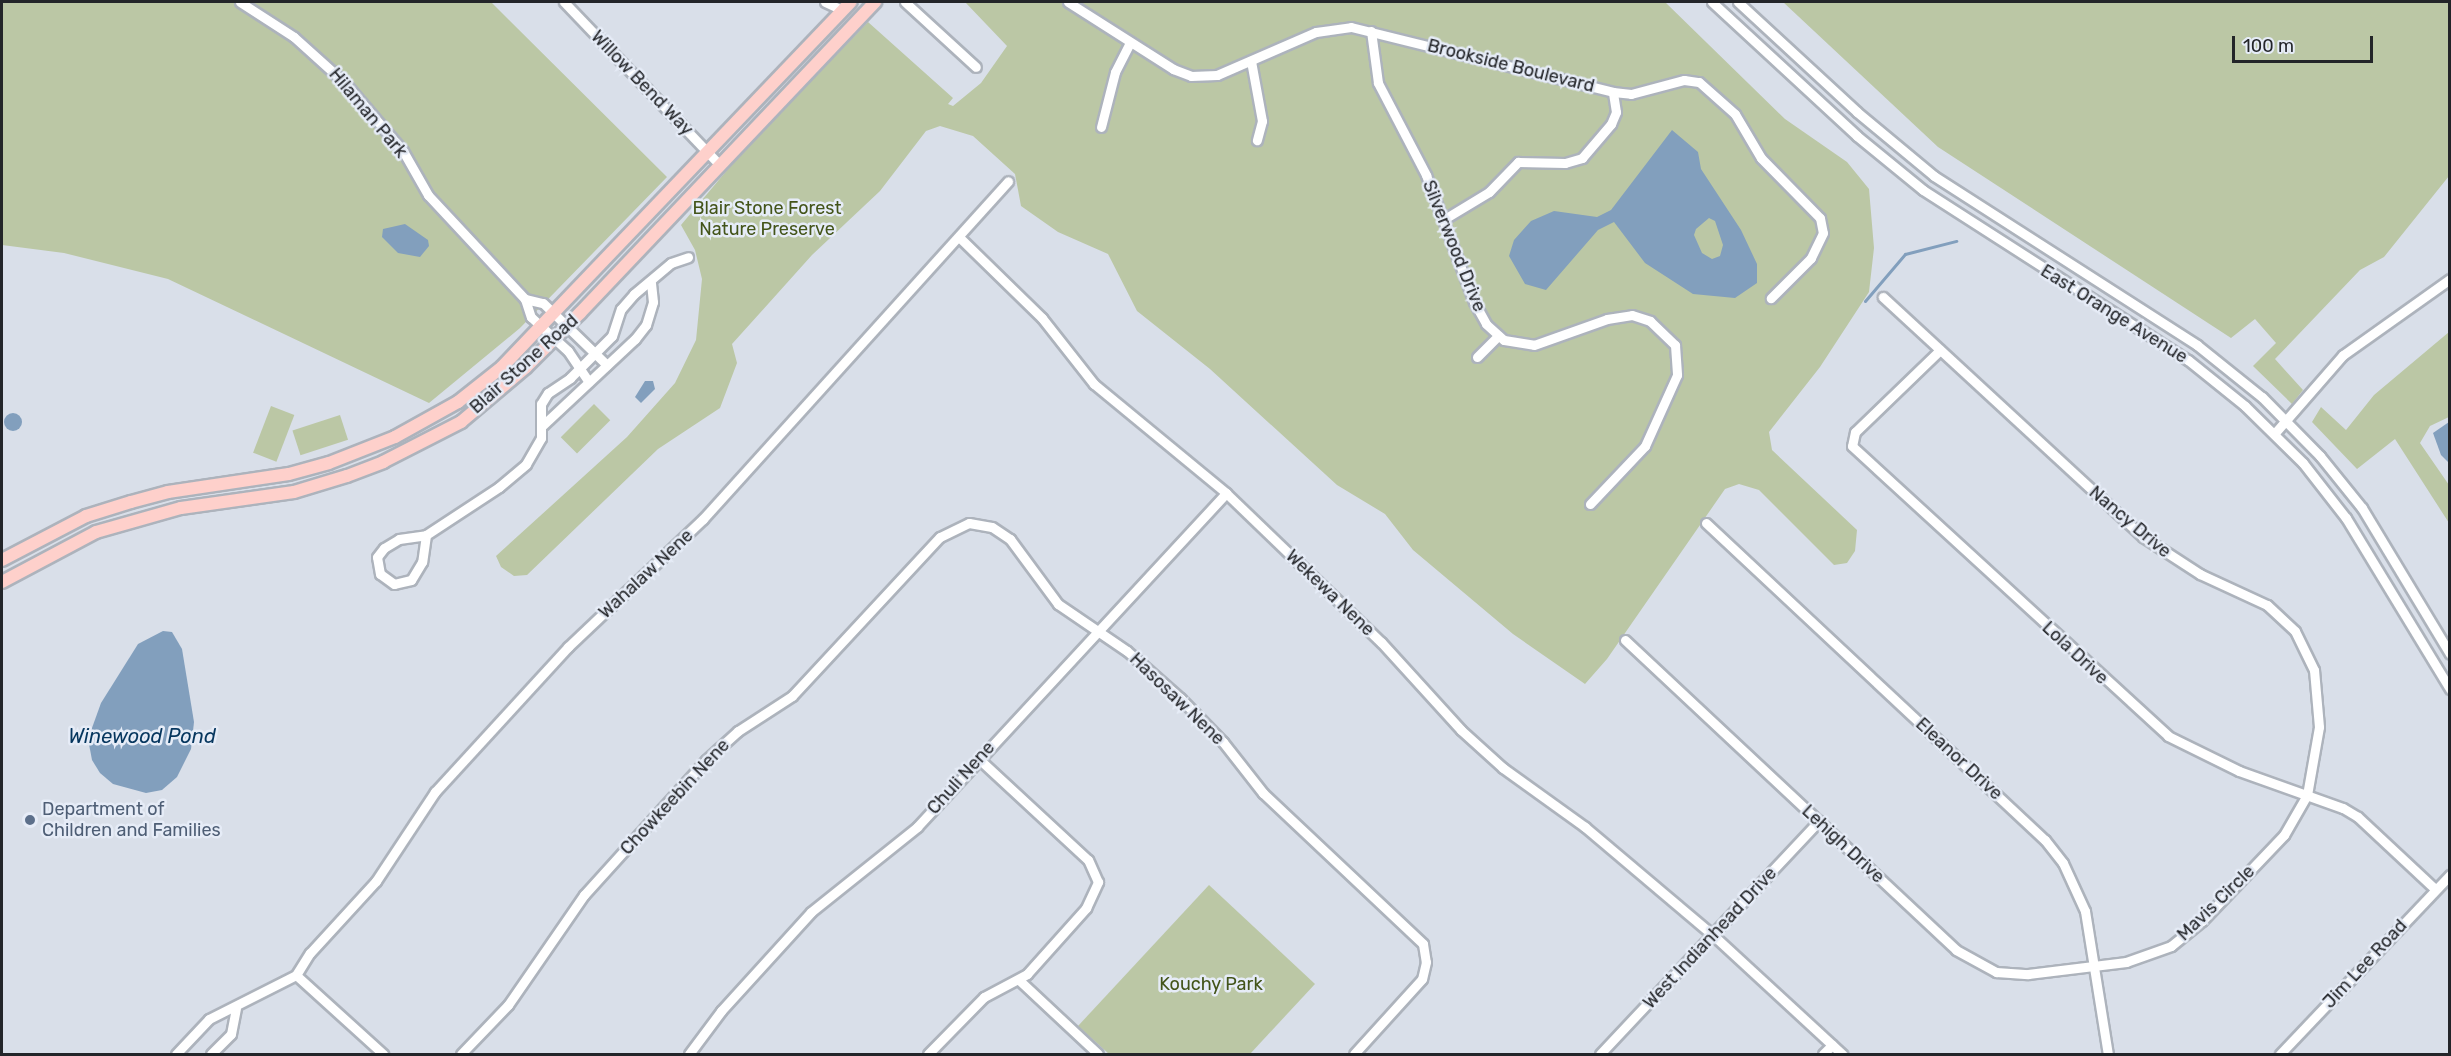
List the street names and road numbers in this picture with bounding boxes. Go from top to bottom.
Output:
street label: Willow Bend Way [586,26,698,140]
street label: Brookside Boulevard [1425,35,1597,97]
street label: Hilaman Park [324,64,412,162]
street label: Silverwood Drive [1418,177,1490,315]
street label: East Orange Avenue [2036,260,2192,368]
street label: Blair Stone Road [465,310,583,418]
street label: Nancy Drive [2084,481,2176,563]
street label: Wahalaw Nene [594,525,698,623]
street label: Wekewa Nene [1281,545,1379,641]
street label: Lola Drive [2038,617,2112,689]
street label: Hasosaw Nene [1125,648,1229,750]
street label: Eleanor Drive [1911,713,2007,805]
street label: Chowkeebin Nene [616,735,734,859]
street label: Chuli Nene [923,737,999,819]
street label: Lehigh Drive [1797,800,1889,888]
street label: Mavis Circle [2173,861,2259,945]
street label: West Indianhead Drive [1639,863,1781,1013]
street label: Jim Lee Road [2318,915,2412,1013]

